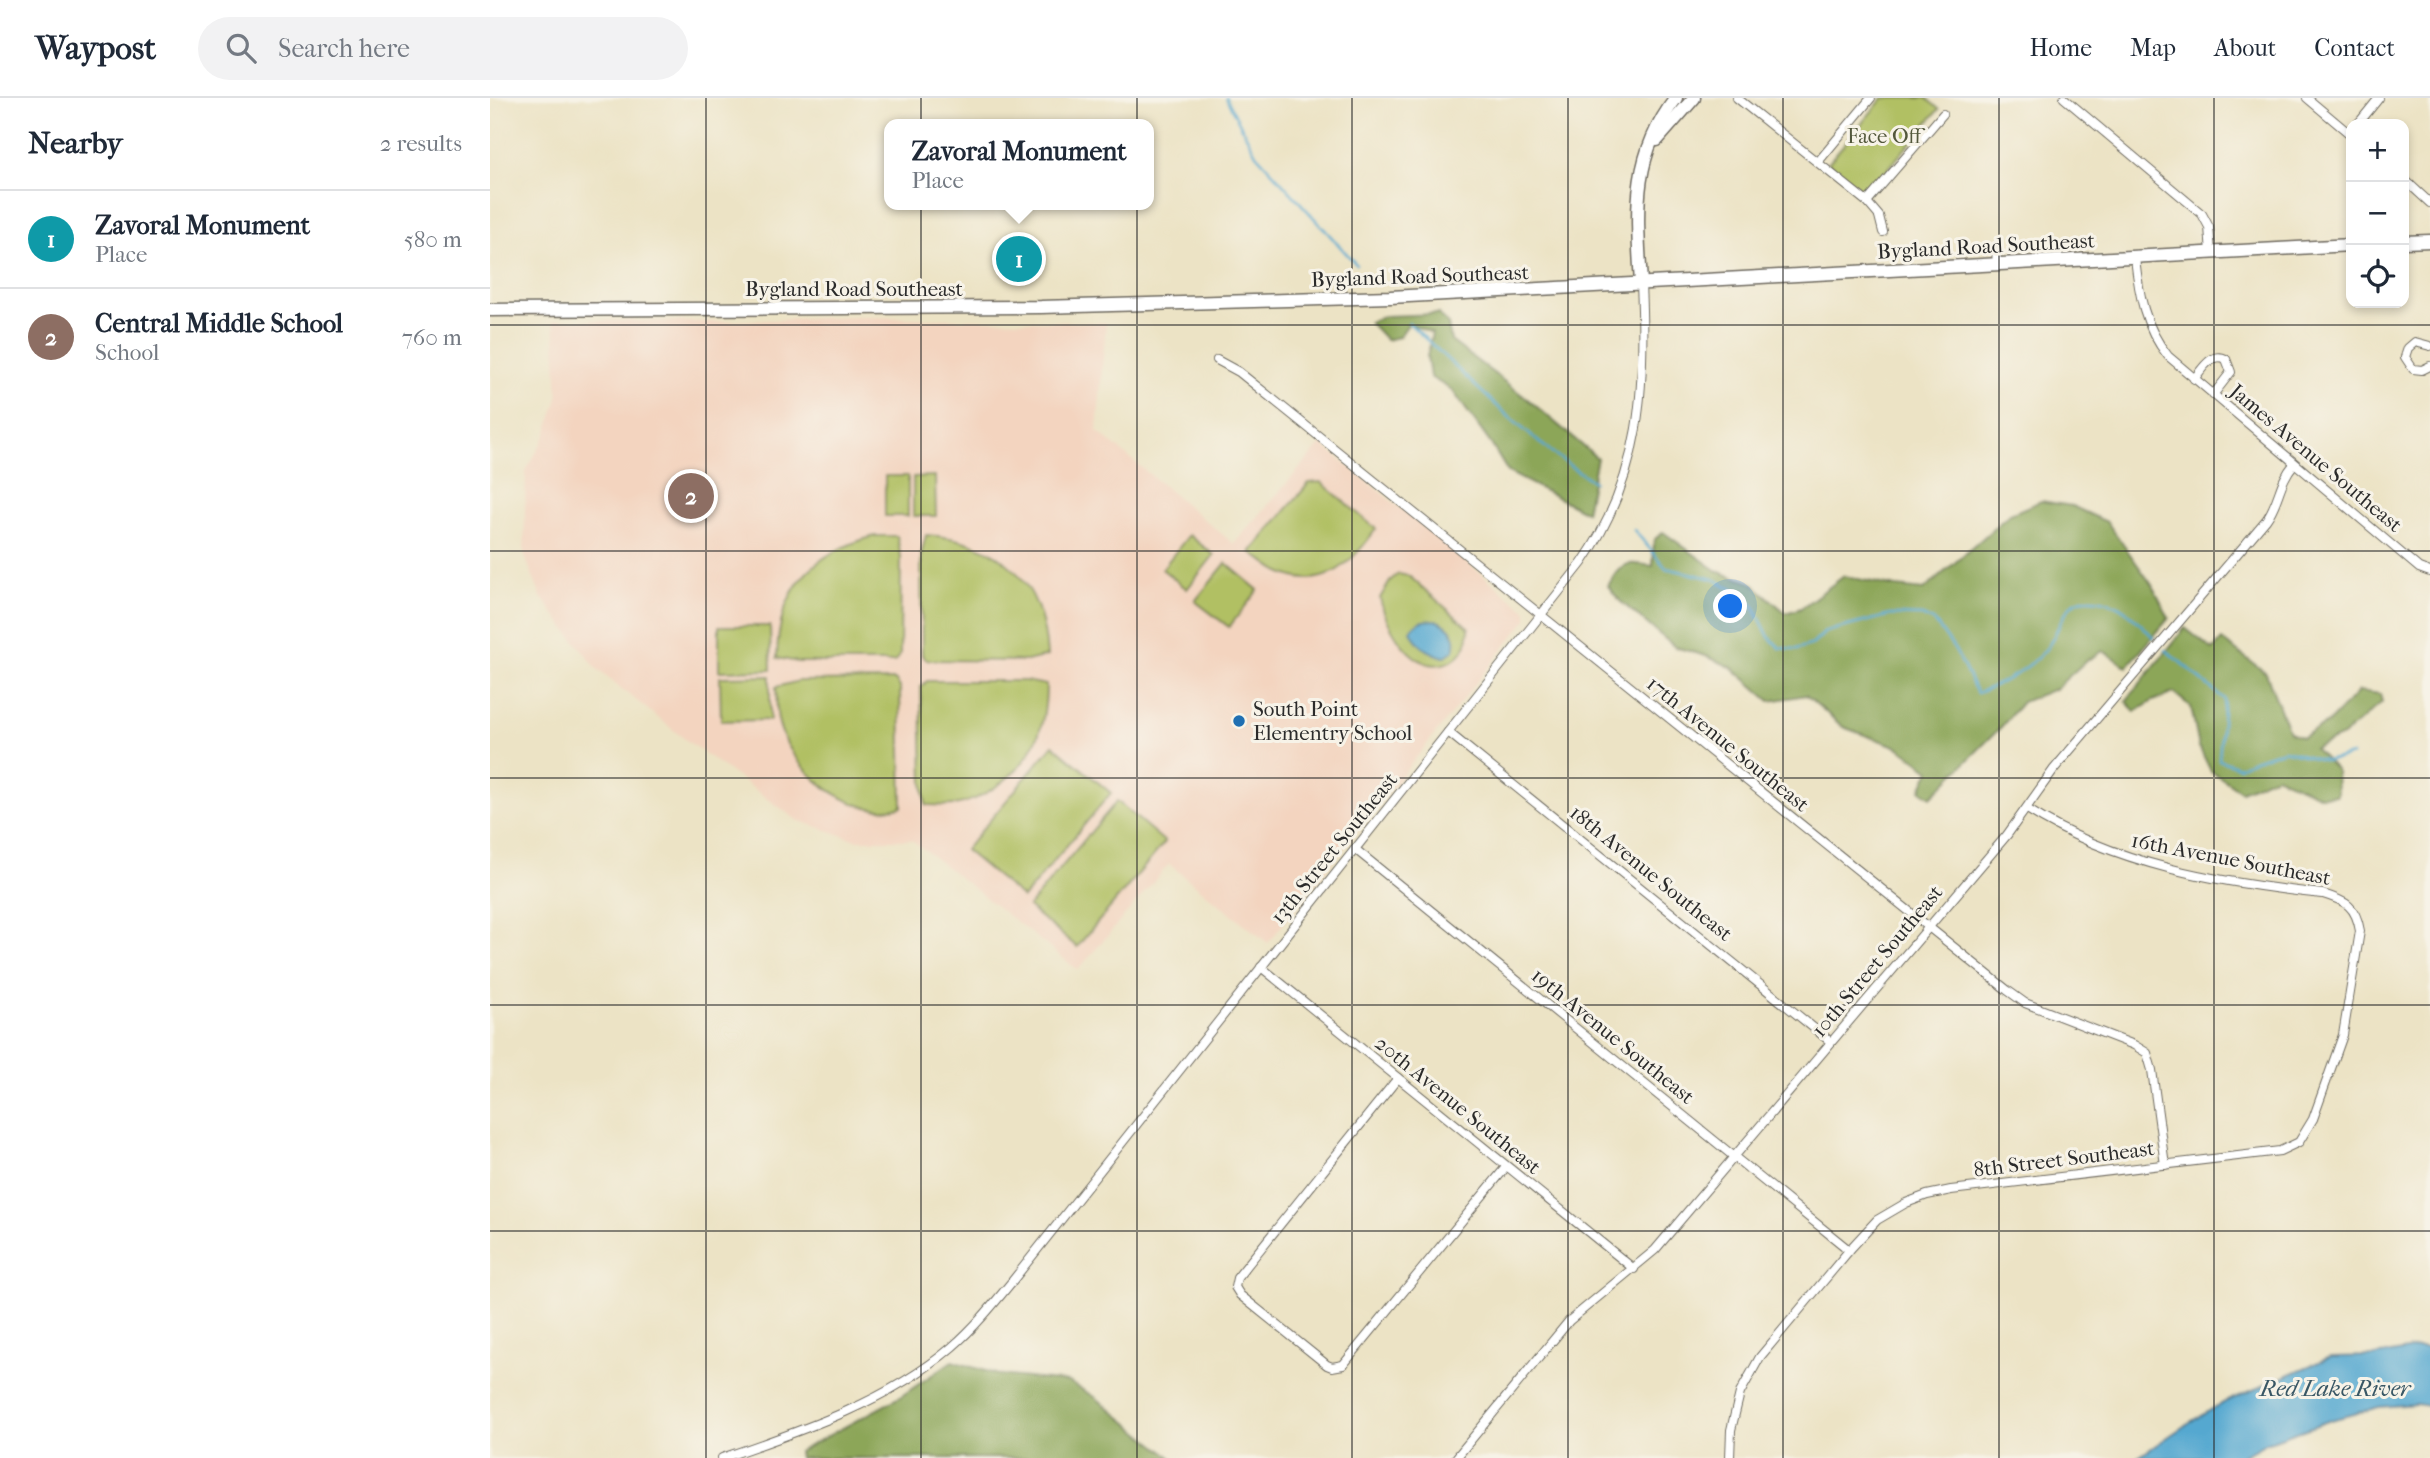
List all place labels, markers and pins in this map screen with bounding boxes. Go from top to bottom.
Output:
pin: 1 [996,233,1042,285]
pin: 2 [668,470,714,522]
place label: South Point Elementry School [1253,697,1413,745]
marker: South Point Elementry School [1231,713,1247,729]

